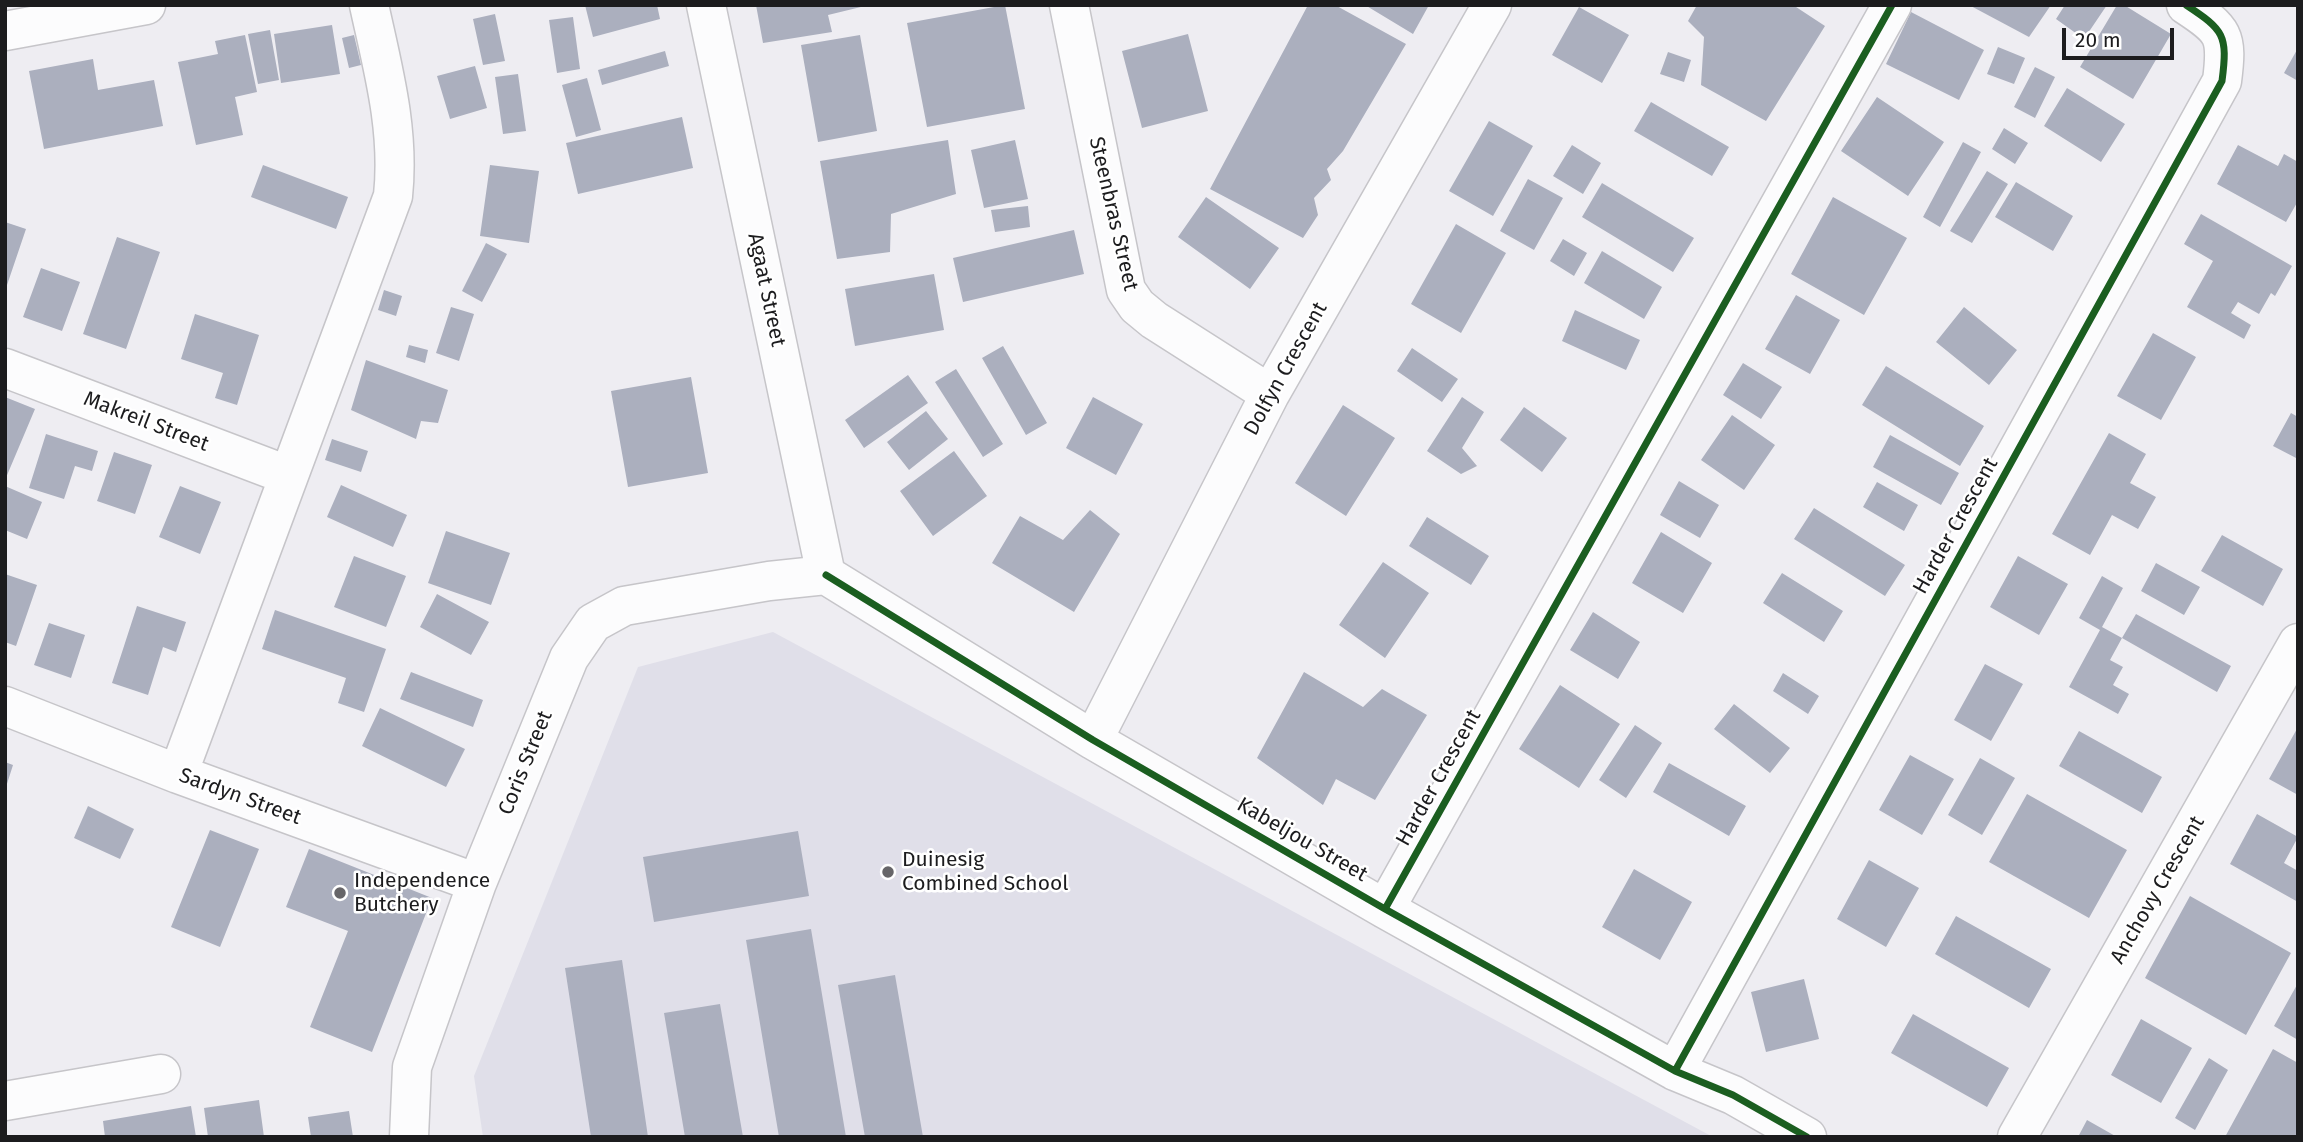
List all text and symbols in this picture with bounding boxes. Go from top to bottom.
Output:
scale bar [2065,14,2177,58]
text: 20 m [2075,27,2121,53]
street label: Steenbras Street [1083,135,1143,293]
street label: Agaat Street [742,231,790,349]
street label: Dolfyn Crescent [1239,298,1333,440]
street label: Makreil Street [80,387,212,457]
street label: Harder Crescent [1908,453,2004,599]
street label: Harder Crescent [1391,705,1487,851]
street label: Coris Street [494,707,558,819]
street label: Sardyn Street [176,763,304,831]
street label: Kabeljou Street [1232,792,1372,888]
street label: Anchovy Crescent [2106,812,2210,968]
place label: Duinesig Combined School [902,847,1068,897]
marker: Duinesig Combined School [880,864,896,880]
place label: Independence Butchery [354,868,490,918]
marker: Independence Butchery [332,885,348,901]

